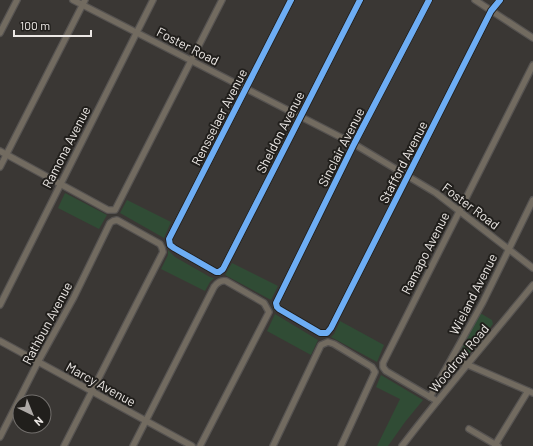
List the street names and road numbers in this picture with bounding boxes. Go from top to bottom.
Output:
street label: Foster Road [154,23,222,69]
street label: Rensselaer Avenue [188,66,250,168]
street label: Sheldon Avenue [253,88,307,176]
street label: Ramona Avenue [38,103,94,191]
street label: Sinclair Avenue [314,105,368,189]
street label: Stafford Avenue [375,118,431,206]
street label: Foster Road [439,179,503,233]
street label: Ramapo Avenue [397,209,453,297]
street label: Wieland Avenue [446,251,500,337]
street label: Rathbun Avenue [19,279,76,367]
street label: Woodrow Road [426,321,492,395]
street label: Marcy Avenue [63,358,139,410]

